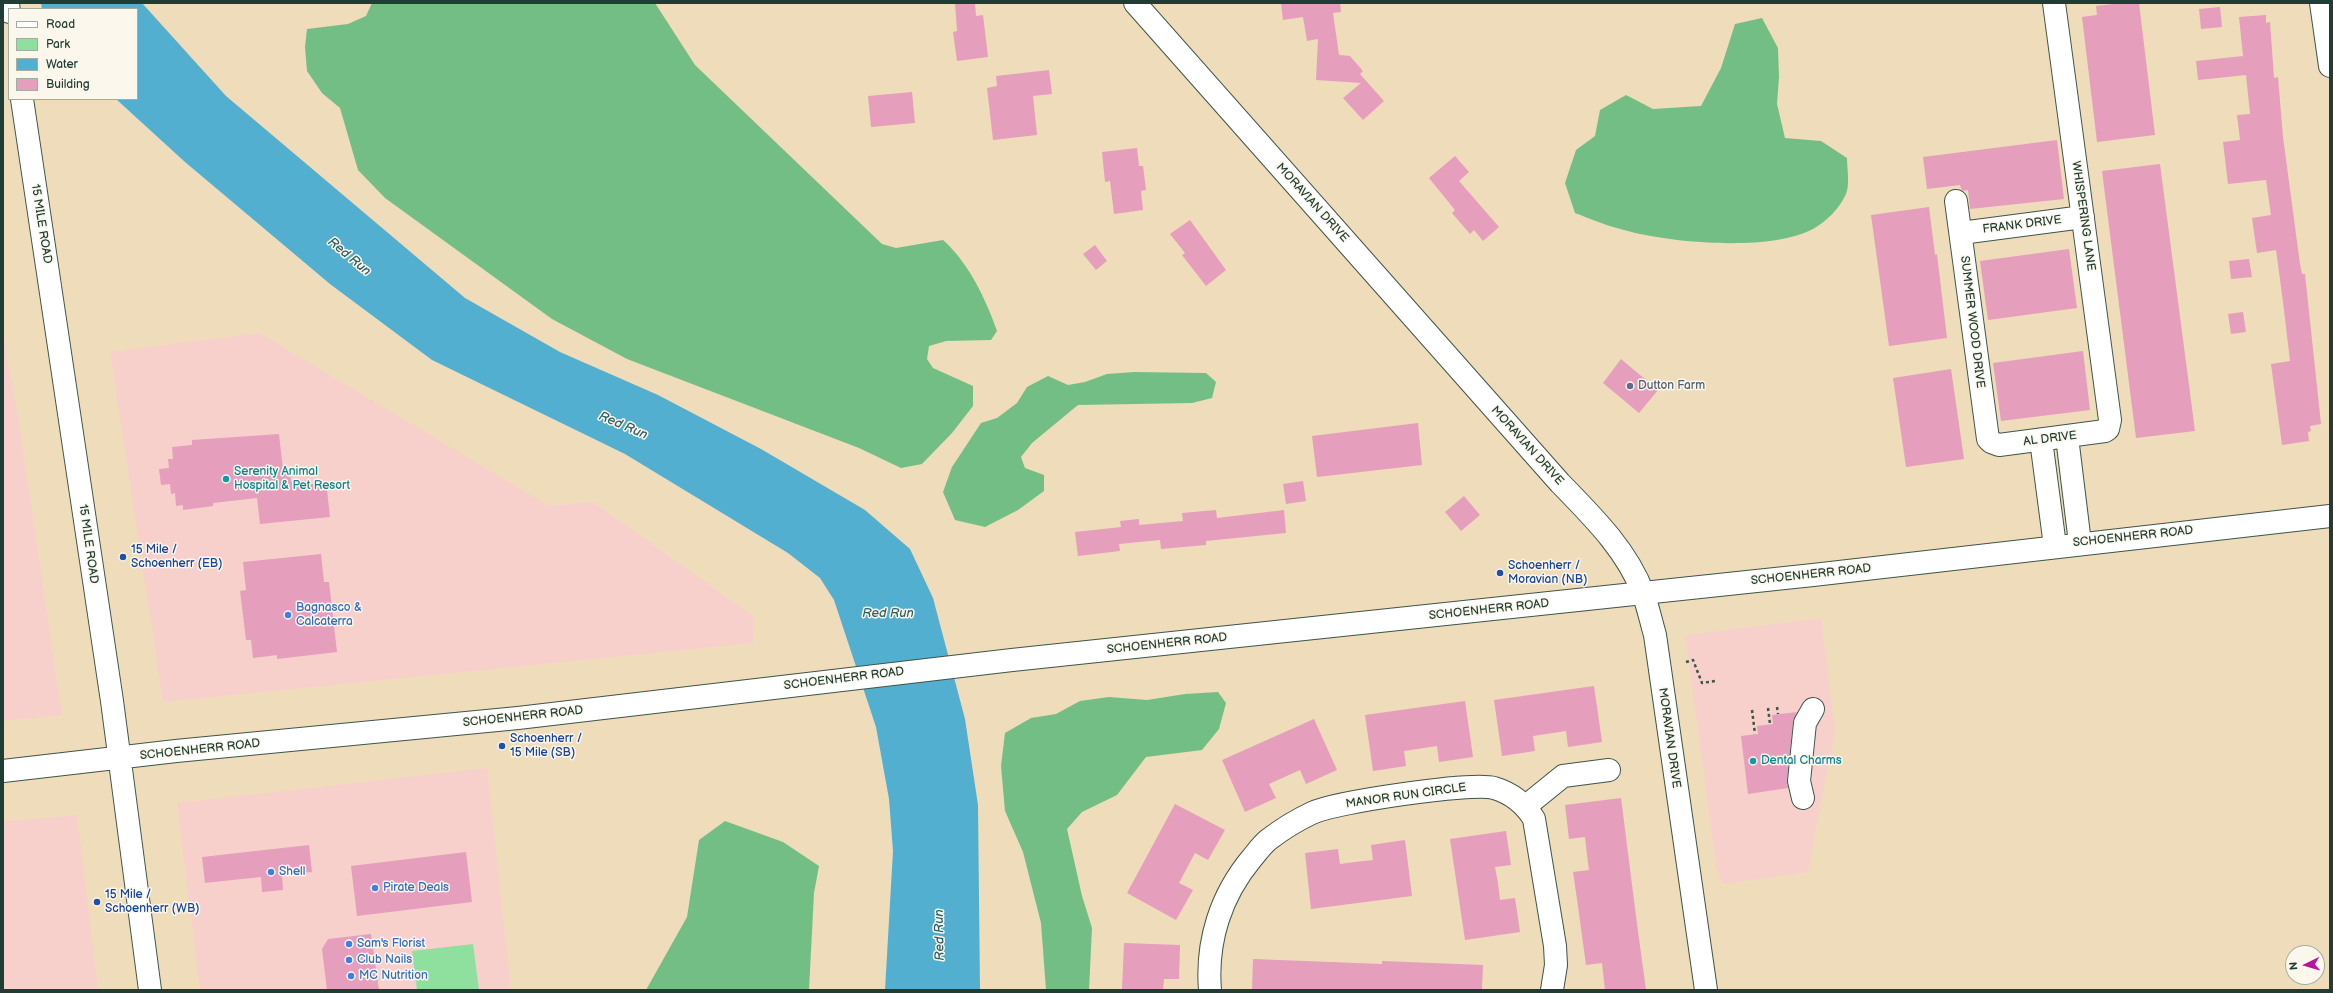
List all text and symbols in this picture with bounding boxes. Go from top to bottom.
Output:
legend [8,8,138,100]
text: Road [46,17,75,32]
text: Park [46,37,70,52]
text: Water [46,57,78,72]
text: Building [46,77,90,92]
street label: WHISPERING LANE [2068,160,2098,272]
street label: MORAVIAN DRIVE [1273,161,1351,245]
street label: 15 MILE ROAD [28,183,54,265]
street label: FRANK DRIVE [1982,213,2062,237]
water label: Red Run [324,234,374,280]
street label: SUMMER WOOD DRIVE [1957,255,1987,389]
place label: Dutton Farm [1638,379,1705,393]
marker: Dutton Farm [1625,381,1635,391]
street label: MORAVIAN DRIVE [1488,404,1566,488]
water label: Red Run [596,409,650,443]
street label: AL DRIVE [2022,429,2078,449]
place label: Serenity Animal Hospital & Pet Resort [234,465,350,493]
marker: Serenity Animal Hospital & Pet Resort [221,474,231,484]
street label: 15 MILE ROAD [75,503,101,585]
street label: SCHOENHERR ROAD [2072,524,2194,550]
place label: 15 Mile / Schoenherr (EB) [131,543,223,571]
marker: 15 Mile / Schoenherr (EB) [118,552,128,562]
place label: Schoenherr / Moravian (NB) [1508,559,1587,587]
street label: SCHOENHERR ROAD [1750,562,1872,588]
marker: Schoenherr / Moravian (NB) [1495,568,1505,578]
street label: SCHOENHERR ROAD [1428,597,1550,623]
place label: Bagnasco & Calcaterra [296,601,362,629]
water label: Red Run [862,606,914,622]
marker: Bagnasco & Calcaterra [283,610,293,620]
street label: SCHOENHERR ROAD [1106,631,1228,657]
street label: SCHOENHERR ROAD [783,664,905,694]
street label: MORAVIAN DRIVE [1655,687,1683,789]
street label: SCHOENHERR ROAD [462,704,584,730]
place label: Schoenherr / 15 Mile (SB) [510,732,582,760]
street label: SCHOENHERR ROAD [139,737,261,763]
marker: Schoenherr / 15 Mile (SB) [497,741,507,751]
place label: Dental Charms [1761,754,1842,768]
marker: Dental Charms [1748,756,1758,766]
street label: MANOR RUN CIRCLE [1345,780,1467,812]
place label: Shell [279,865,305,879]
marker: Shell [266,867,276,877]
place label: Pirate Deals [383,881,449,895]
marker: Pirate Deals [370,883,380,893]
place label: 15 Mile / Schoenherr (WB) [105,888,200,916]
marker: 15 Mile / Schoenherr (WB) [92,897,102,907]
water label: Red Run [932,909,948,961]
place label: Sam's Florist [357,937,425,951]
marker: Sam's Florist [344,939,354,949]
north arrow [2285,945,2325,985]
place label: Club Nails [357,953,412,967]
marker: Club Nails [344,955,354,965]
text: N [2287,961,2300,971]
place label: MC Nutrition [359,969,428,983]
marker: MC Nutrition [346,971,356,981]

